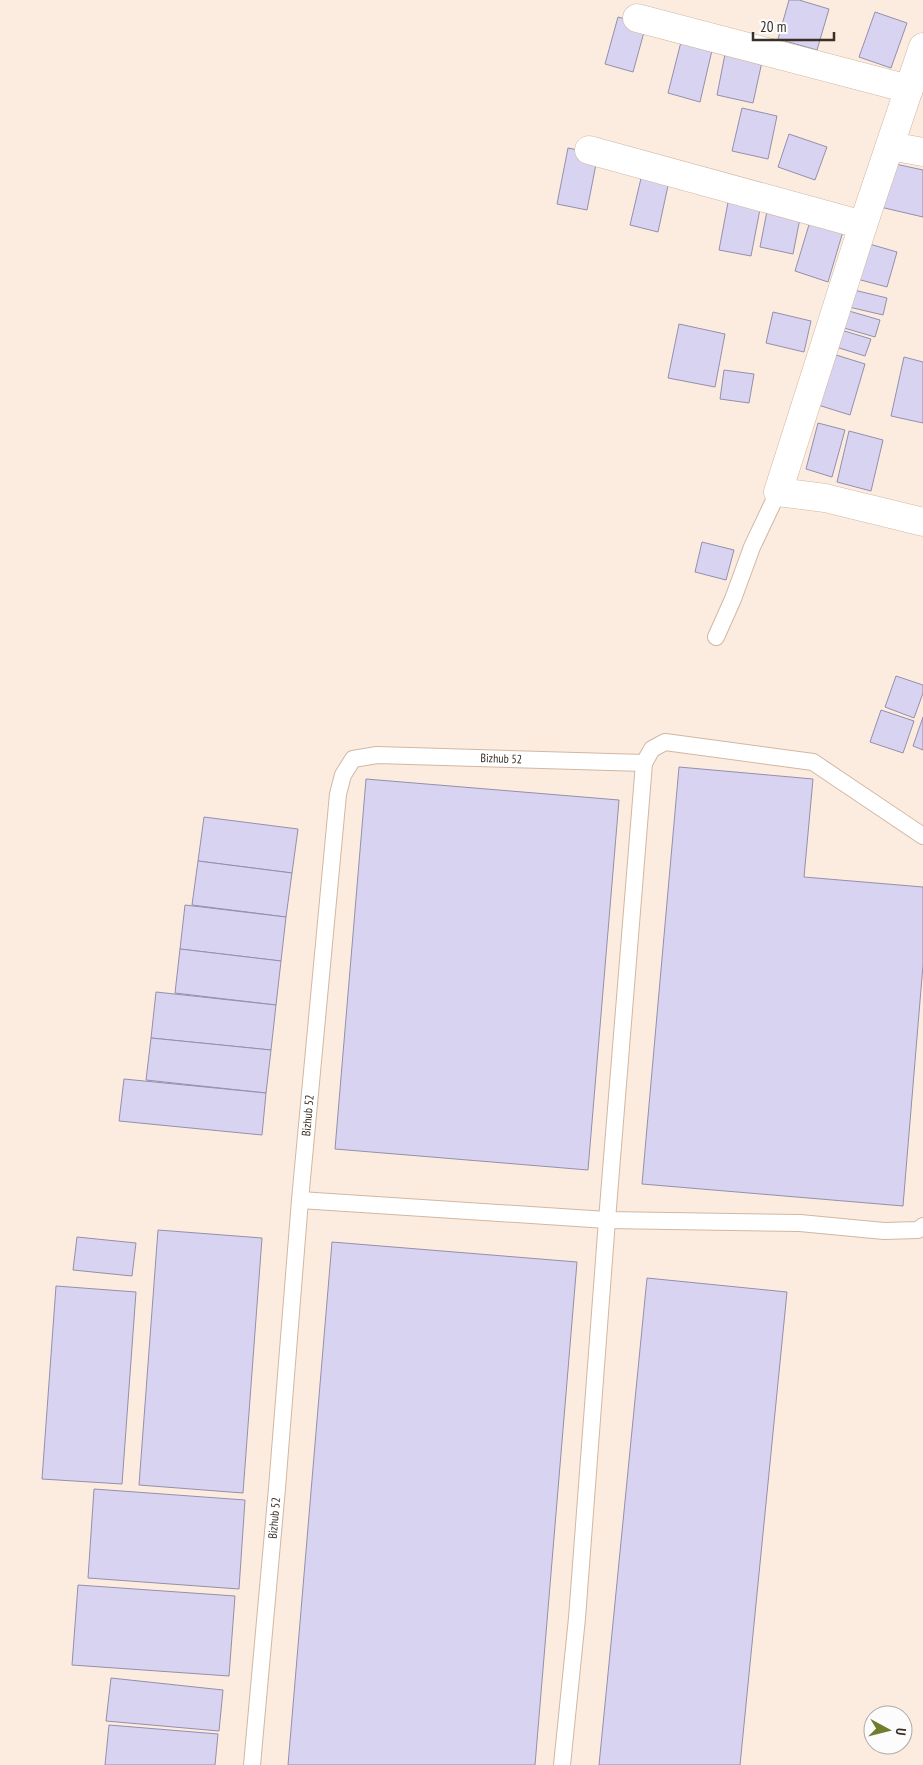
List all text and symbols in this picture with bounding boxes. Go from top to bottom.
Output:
scale bar [753,10,834,42]
text: 20 m [760,17,786,36]
street label: Bizhub 52 [480,750,522,766]
street label: Bizhub 52 [298,1094,317,1137]
street label: Bizhub 52 [264,1497,283,1539]
north arrow [863,1705,913,1755]
text: U [892,1727,910,1736]

